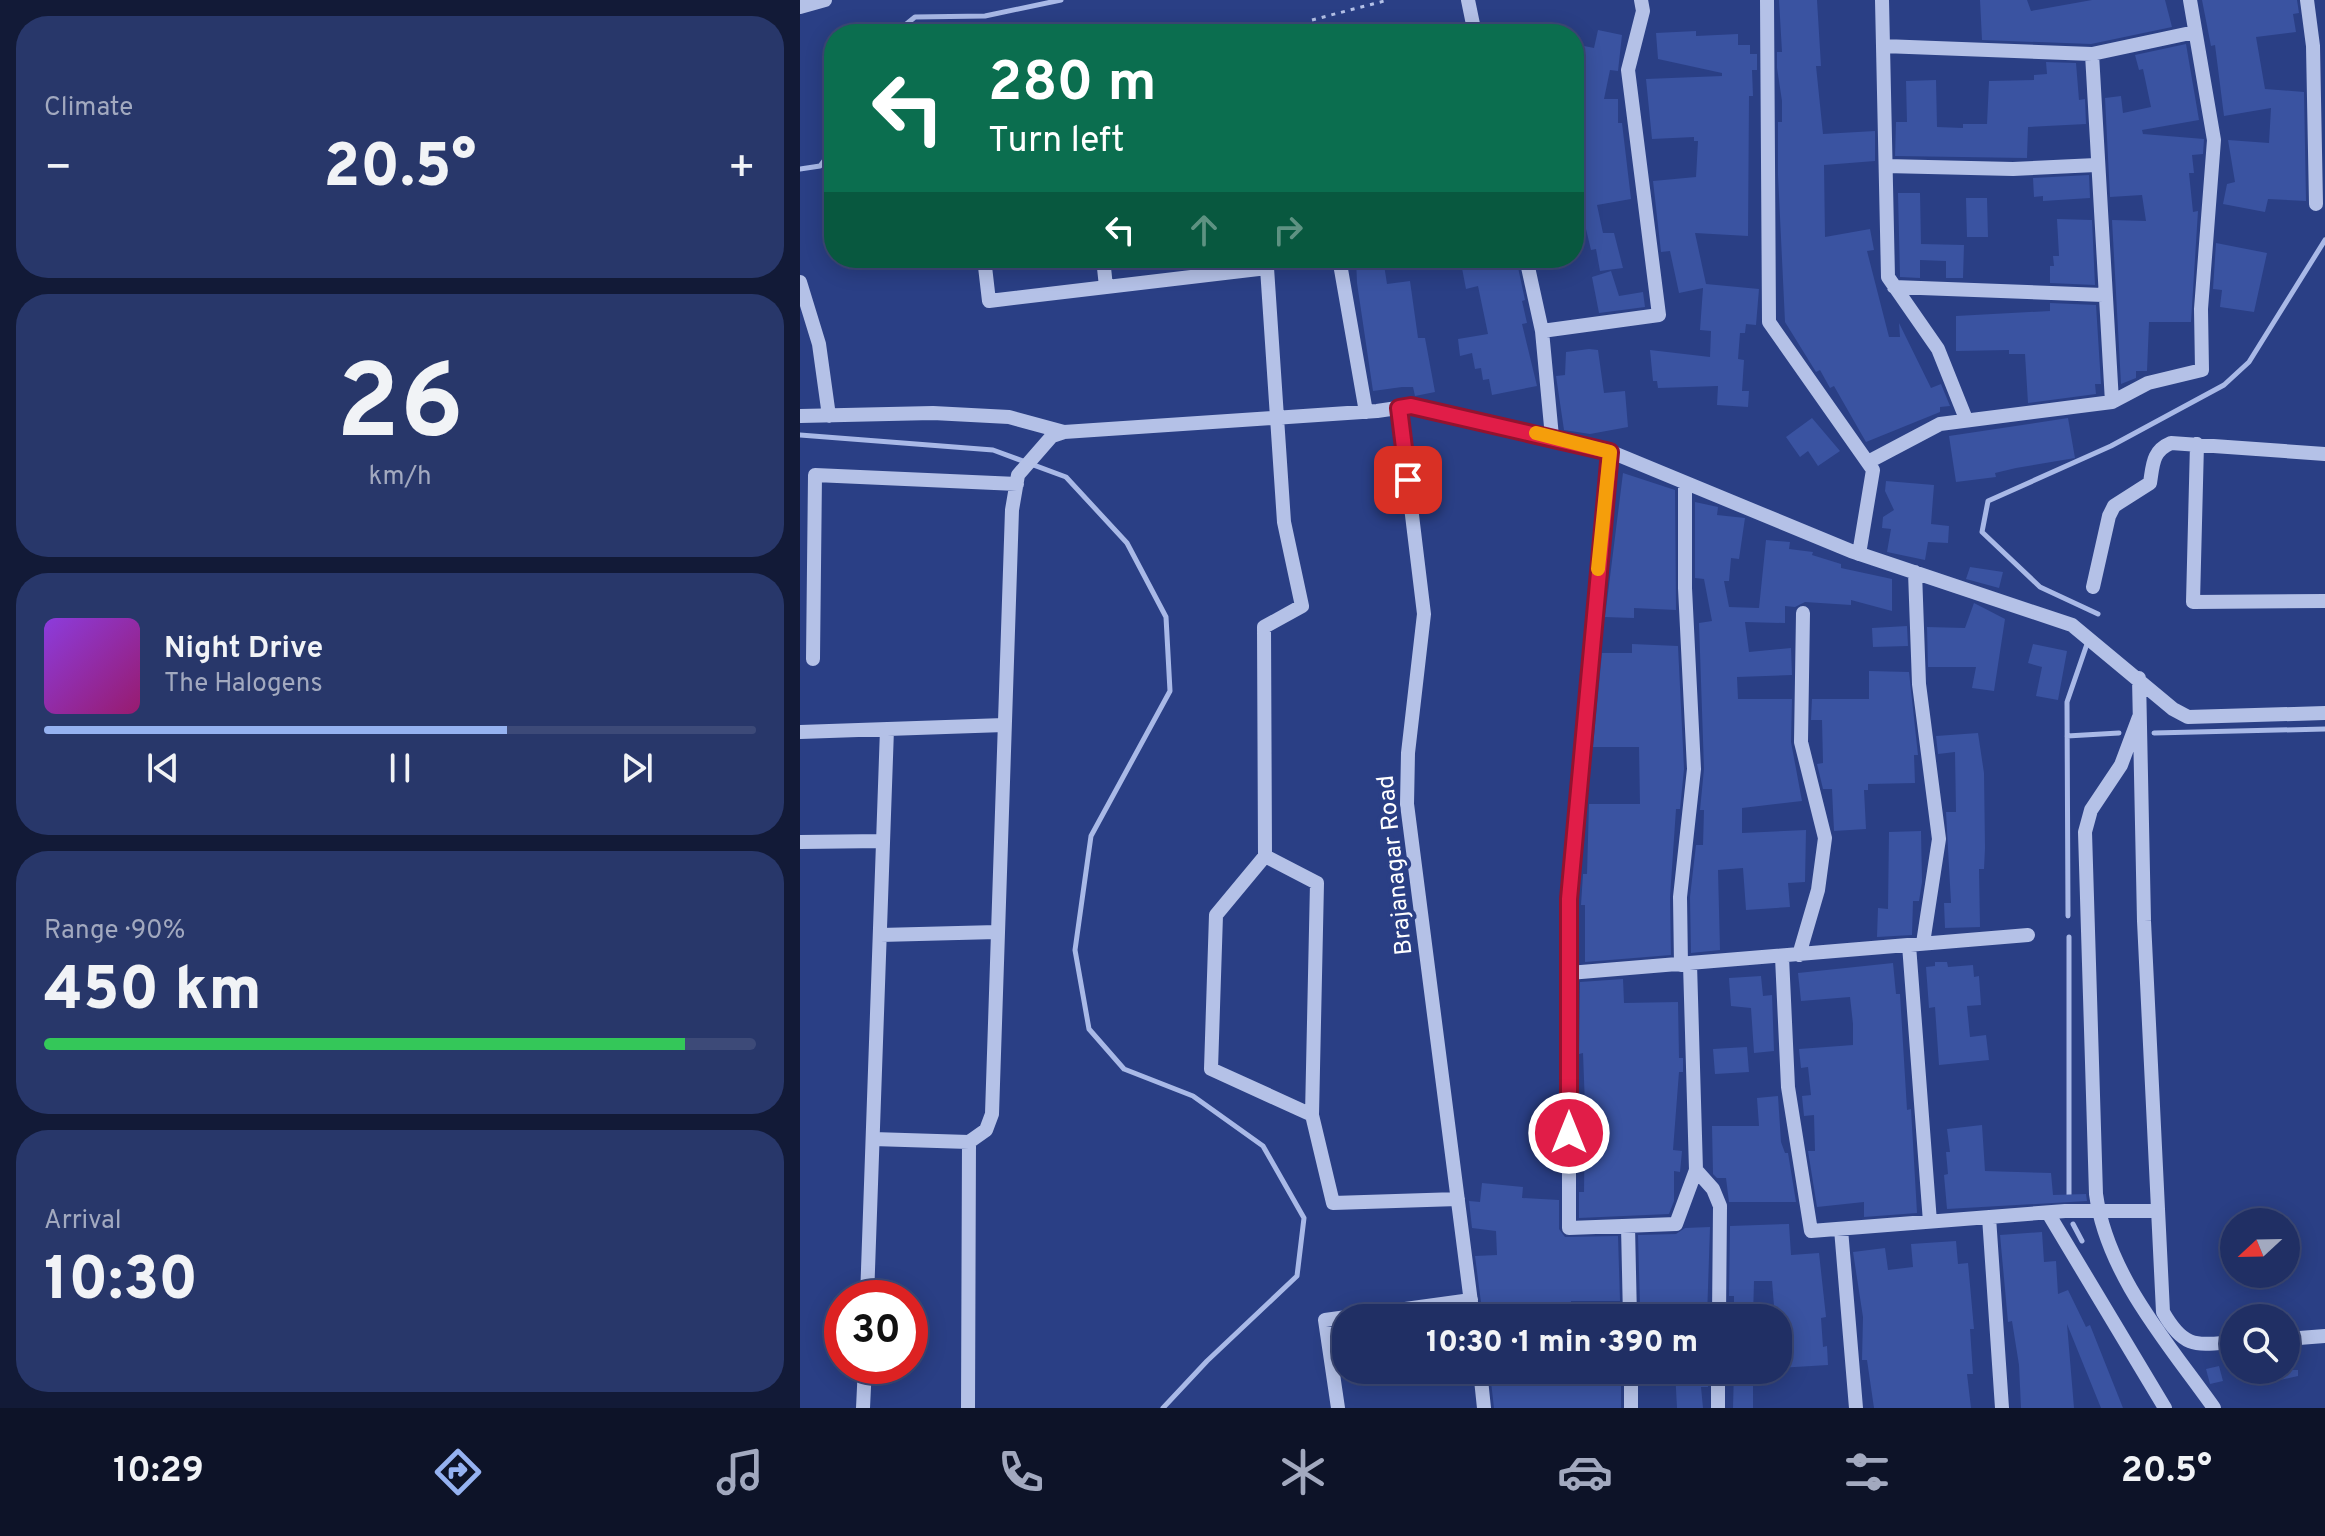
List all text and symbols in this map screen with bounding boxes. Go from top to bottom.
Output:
text: 280 m [988,50,1156,120]
icon: left [856,56,960,160]
text: Climate [44,92,133,125]
text: Turn left [988,119,1125,165]
text: 20.5° [324,132,476,208]
text: − [44,142,72,198]
text: + [728,142,756,198]
icon: left [1098,208,1142,252]
icon: ahead [1182,208,1226,252]
icon: right [1266,208,1310,252]
text: 26 [336,343,464,475]
pin [1374,446,1442,514]
icon: arrive [1386,458,1430,502]
text: km/h [368,461,432,494]
text: Night Drive [164,631,323,668]
text: The Halogens [164,668,323,701]
icon: previous [141,746,185,790]
icon: pause [378,746,422,790]
icon: next [615,746,659,790]
street label: Brajanagar Road [1372,774,1420,956]
text: Range · 90% [44,915,185,948]
text: 450 km [44,955,262,1031]
position arrow [1527,1091,1611,1175]
text: Arrival [44,1205,122,1238]
north arrow [2220,1208,2300,1288]
map controls [2220,1208,2300,1384]
text: 10:30 [44,1245,198,1321]
speed limit sign: 30 [824,1280,928,1384]
button: search [2220,1304,2300,1384]
text: 10:30 · 1 min · 390 m [1426,1325,1698,1362]
icon: directions [430,1444,486,1500]
icon: music [712,1444,768,1500]
icon: phone [993,1444,1049,1500]
icon: climate [1275,1444,1331,1500]
icon: car [1557,1444,1613,1500]
icon: filters [1839,1444,1895,1500]
text: 10:29 [113,1449,204,1495]
text: 20.5° [2121,1449,2212,1495]

